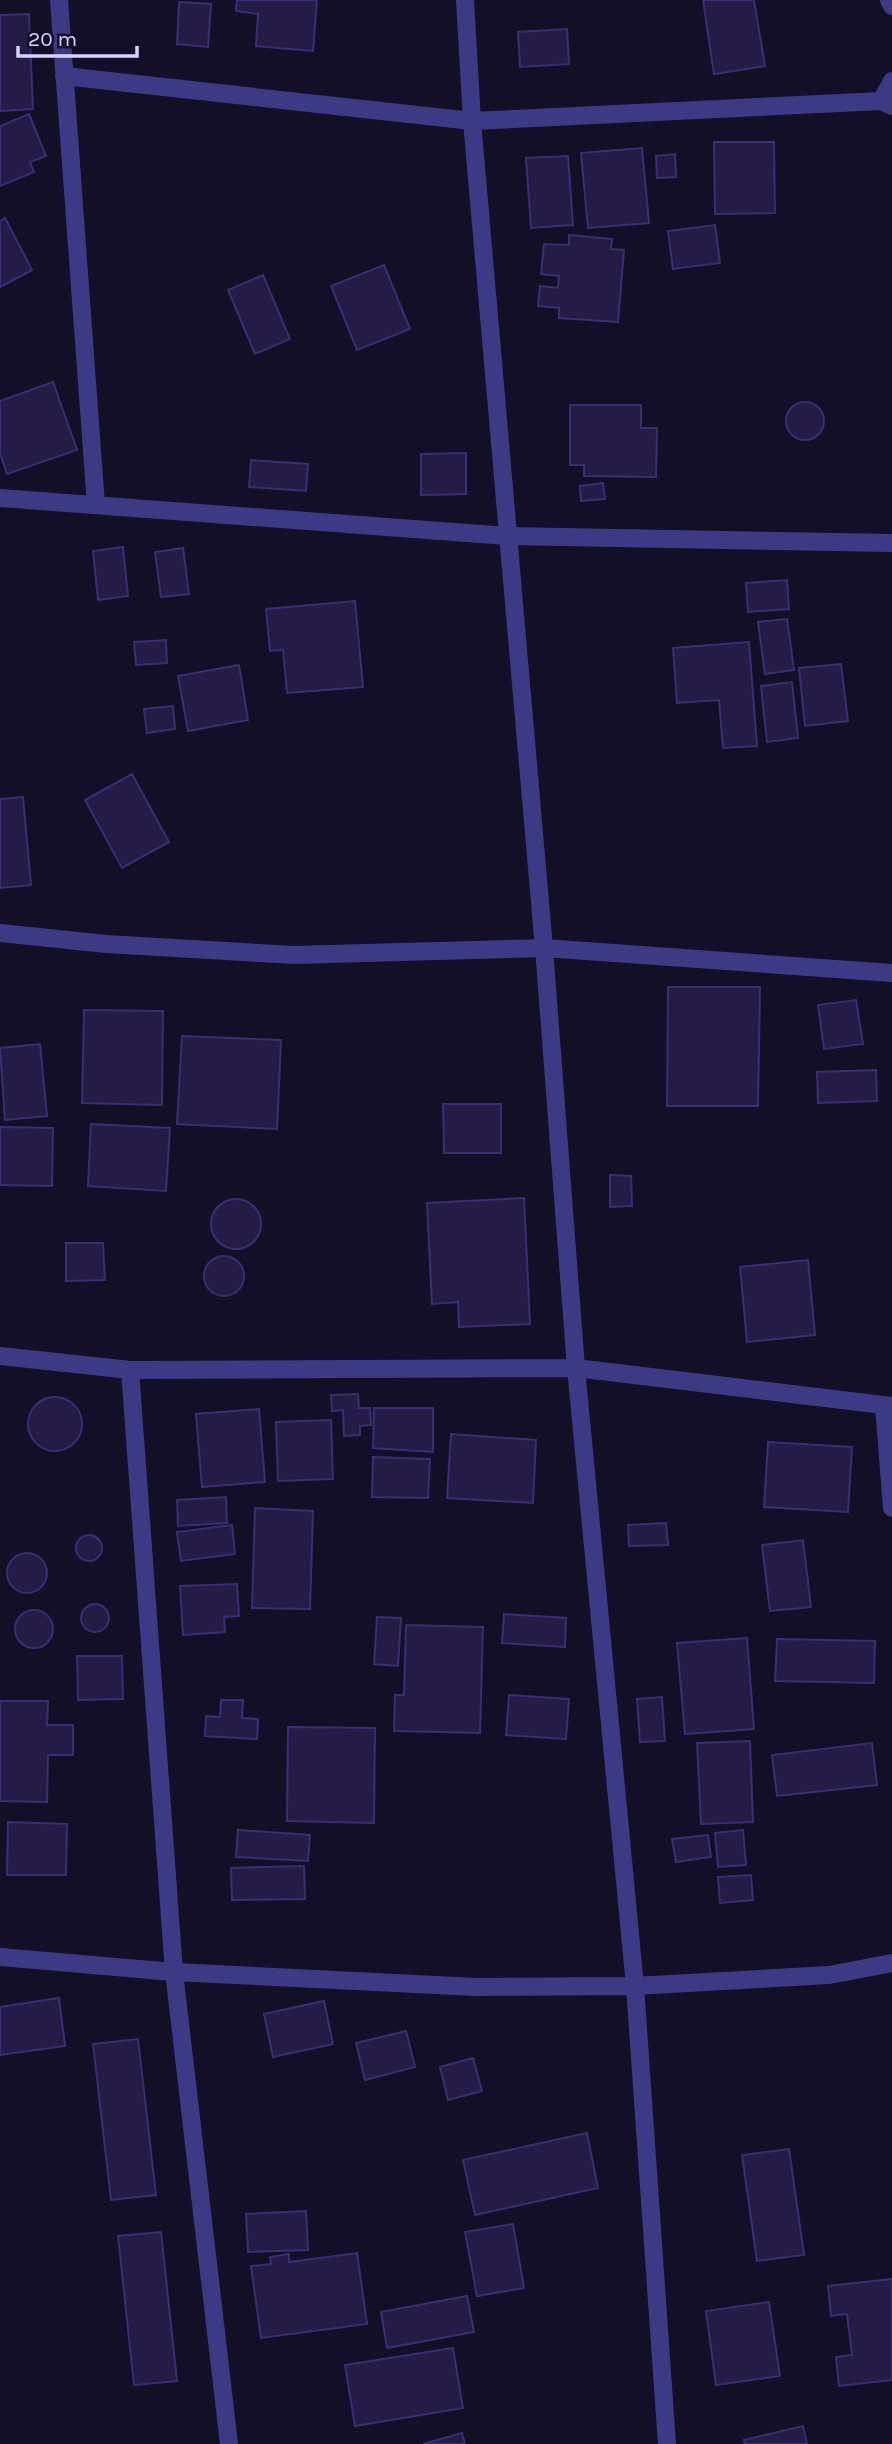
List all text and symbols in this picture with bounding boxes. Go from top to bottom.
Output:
scale bar [18,14,136,58]
text: 20 m [28,27,77,51]

